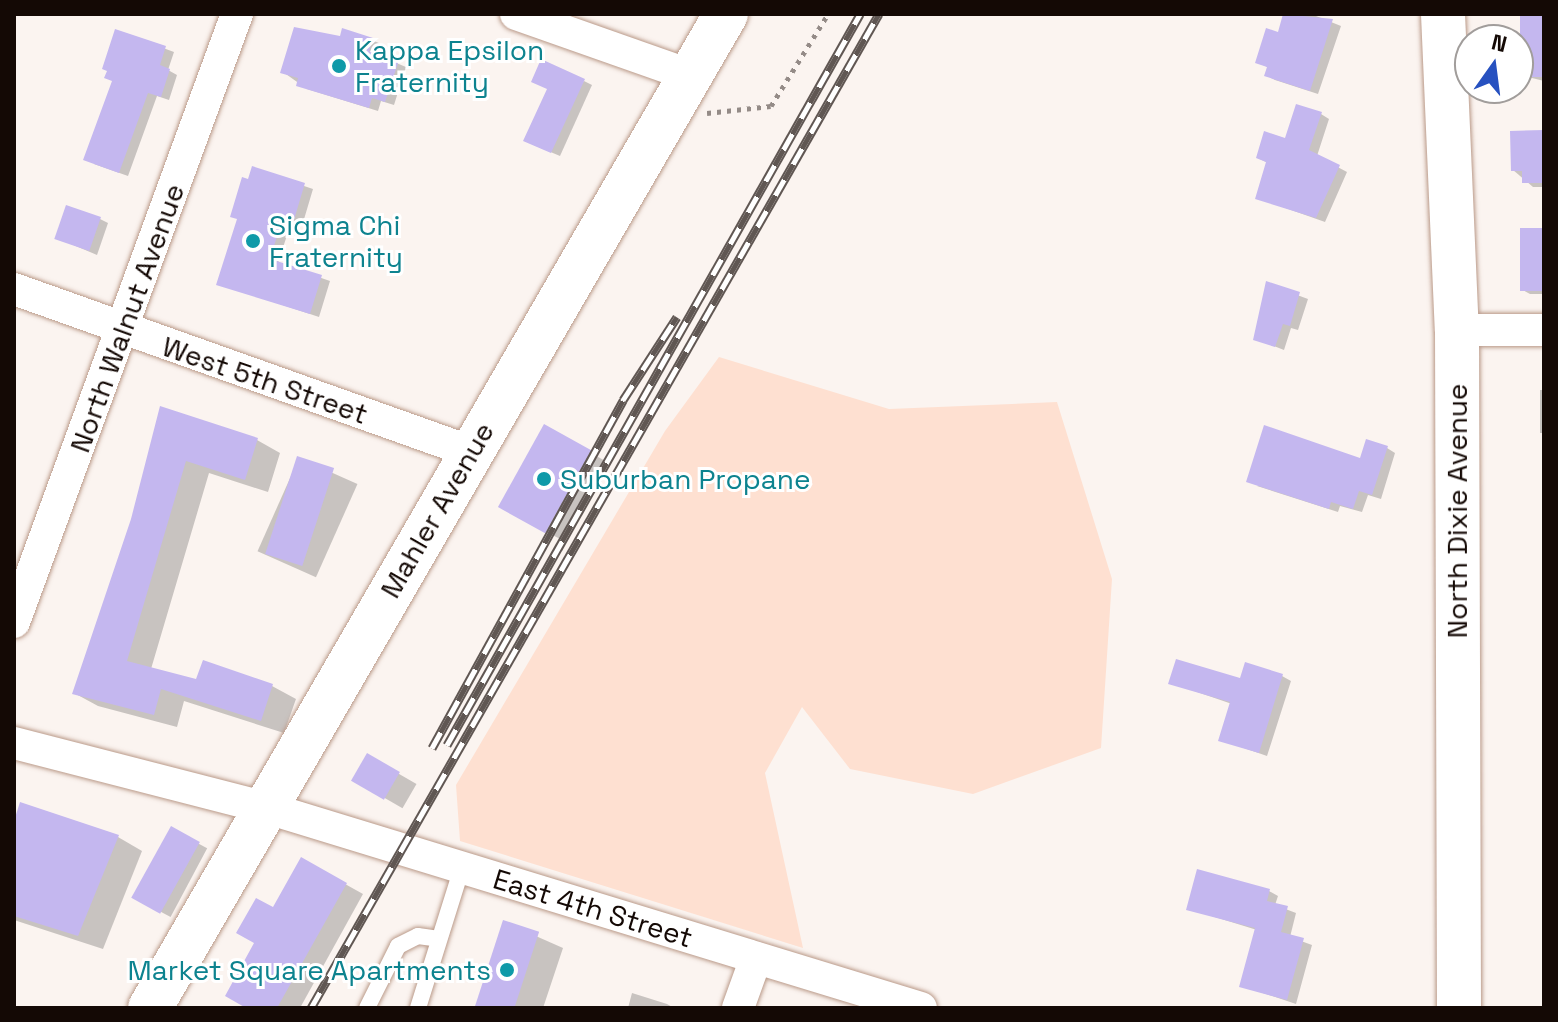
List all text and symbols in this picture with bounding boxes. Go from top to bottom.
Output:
north arrow [1454,24,1534,104]
text: N [1489,27,1510,58]
place label: Kappa Epsilon Fraternity [355,33,544,99]
marker: Kappa Epsilon Fraternity [330,57,348,75]
street label: North Walnut Avenue [63,179,191,457]
place label: Sigma Chi Fraternity [269,208,403,274]
marker: Sigma Chi Fraternity [244,232,262,250]
street label: West 5th Street [158,329,372,431]
street label: North Dixie Avenue [1440,383,1474,639]
street label: Mahler Avenue [373,416,501,604]
place label: Suburban Propane [560,462,811,496]
marker: Suburban Propane [535,470,553,488]
street label: East 4th Street [489,862,697,954]
place label: Market Square Apartments [127,953,491,987]
marker: Market Square Apartments [498,961,516,979]

